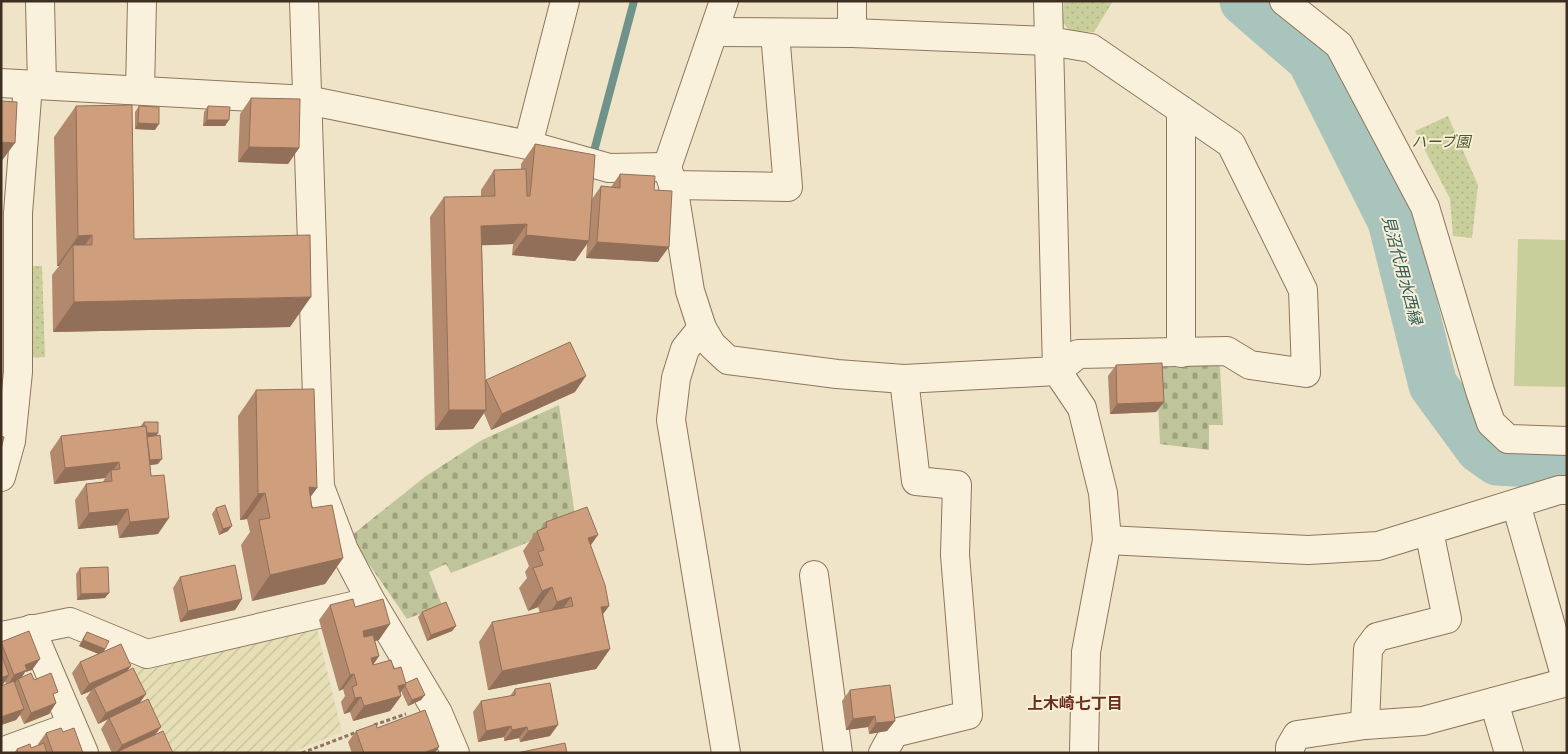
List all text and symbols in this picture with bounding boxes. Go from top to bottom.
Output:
park label: ハーブ園 [1411,133,1473,151]
water label: 見沼代用水西縁 [1378,213,1426,328]
district label: 上木崎七丁目 [1027,694,1123,713]

